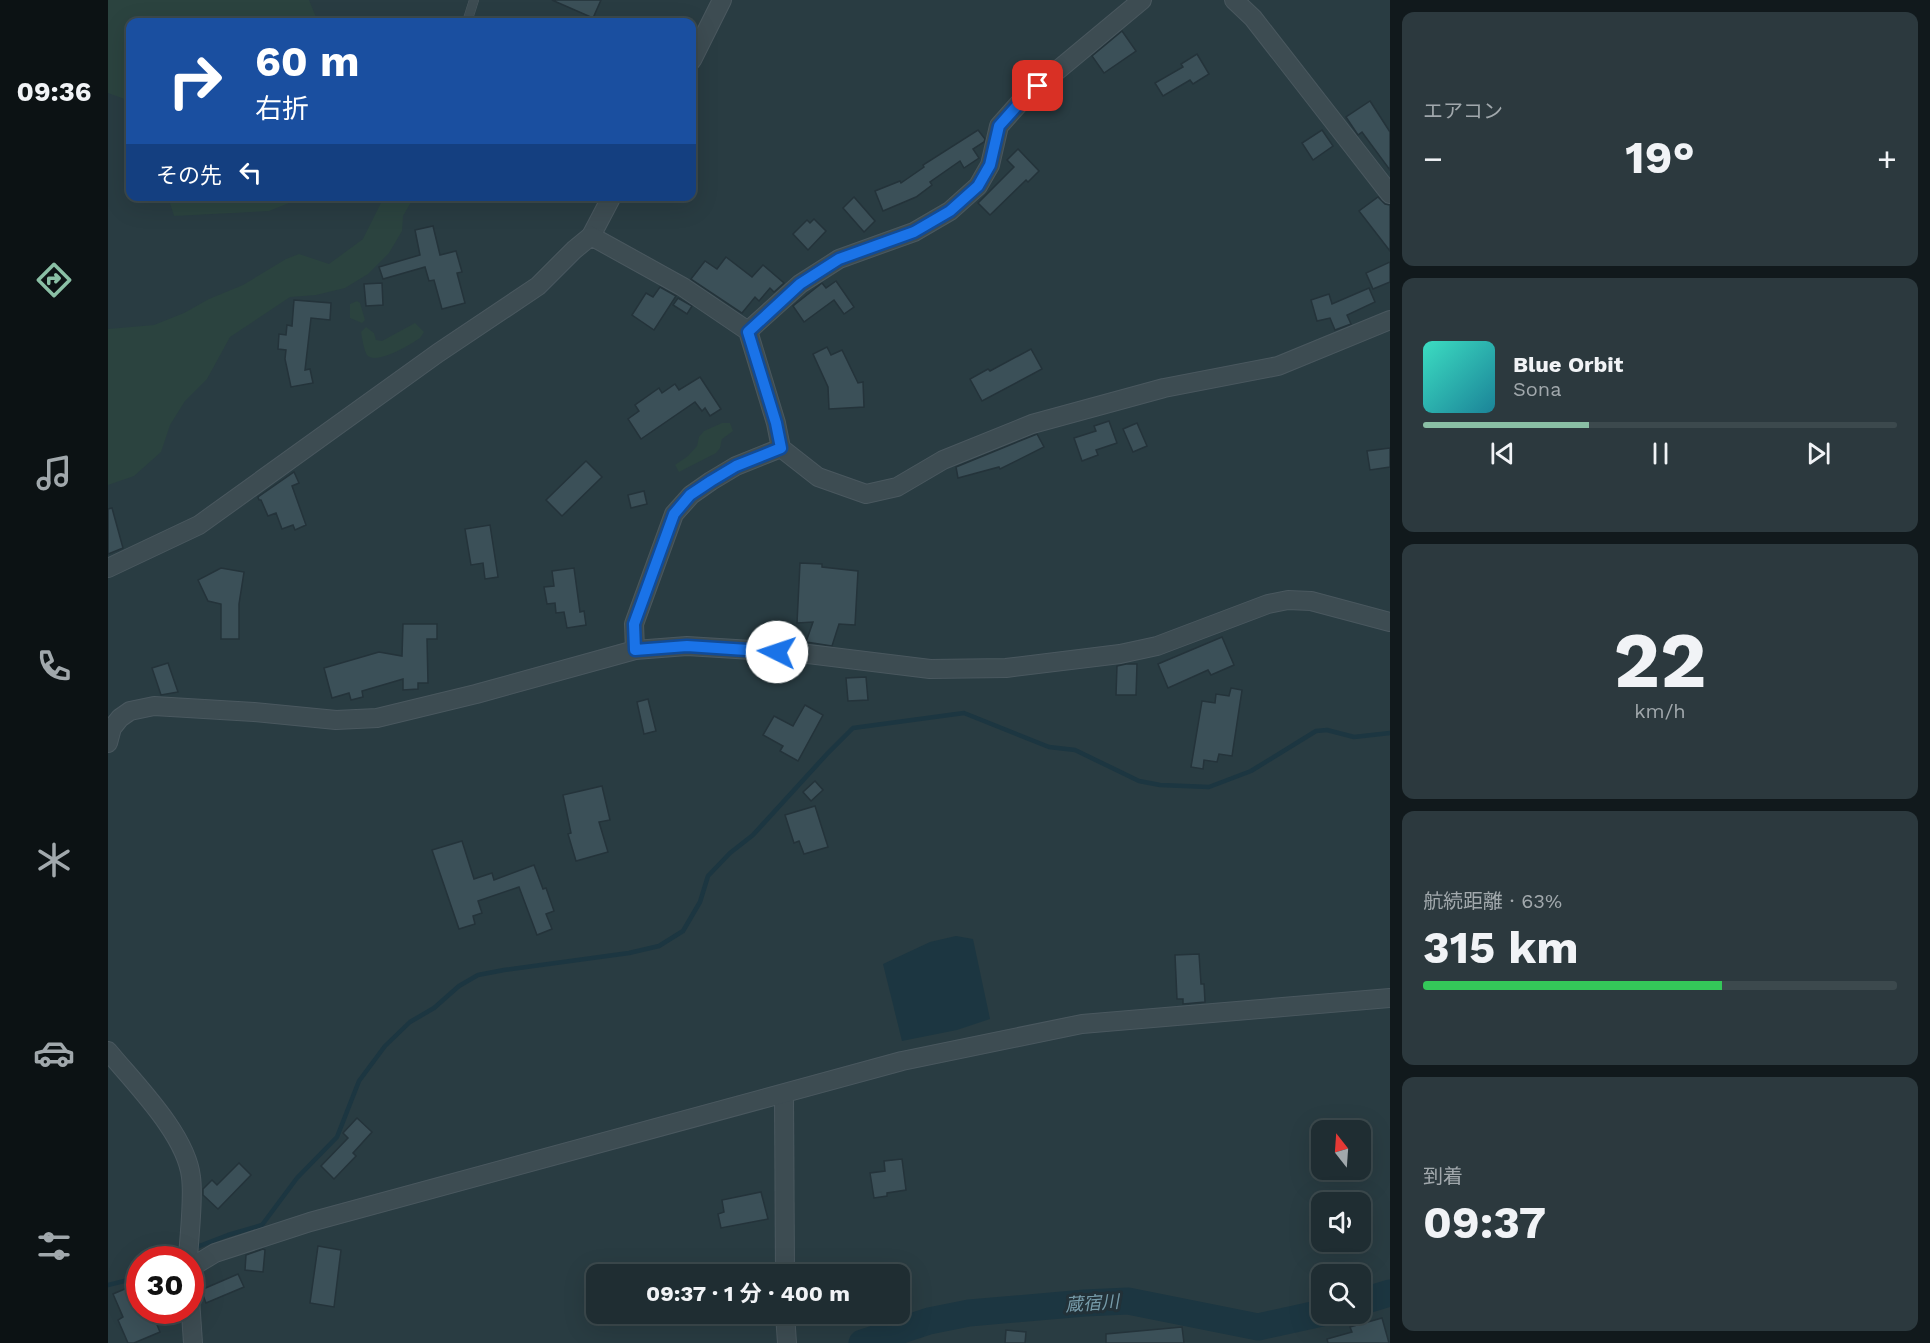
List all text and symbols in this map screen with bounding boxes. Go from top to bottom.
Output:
text: 60 m [255,37,359,86]
icon: right [156,42,234,120]
pin [1012,60,1063,111]
icon: arrive [1021,69,1054,102]
text: 09:36 [17,76,91,108]
text: 右折 [255,93,309,125]
text: エアコン [1423,99,1503,123]
text: 19° [1625,131,1695,184]
text: − [1423,139,1443,178]
text: + [1877,139,1897,178]
icon: left [234,156,267,189]
text: その先 [156,163,222,188]
icon: directions [33,259,75,301]
text: Blue Orbit [1513,352,1623,377]
text: Sona [1513,377,1562,401]
icon: previous [1486,437,1519,470]
icon: pause [1644,437,1677,470]
icon: next [1802,437,1835,470]
icon: music [33,452,75,494]
text: 22 [1614,614,1706,706]
position arrow [745,620,809,684]
icon: phone [33,645,75,687]
text: km/h [1634,699,1686,723]
icon: climate [33,839,75,881]
text: 航続距離 · 63% [1423,889,1562,913]
text: 315 km [1423,921,1579,974]
icon: car [33,1032,75,1074]
north arrow [1311,1120,1371,1180]
map controls [1311,1120,1371,1324]
text: 到着 [1423,1164,1463,1188]
button: sound [1311,1192,1371,1252]
text: 09:37 [1423,1196,1546,1249]
icon: filters [33,1225,75,1267]
speed limit sign: 30 [126,1246,204,1324]
button: search [1311,1264,1371,1324]
text: 09:37 · 1 分 · 400 m [646,1281,850,1306]
water label: 蔵宿川 [1064,1291,1122,1315]

